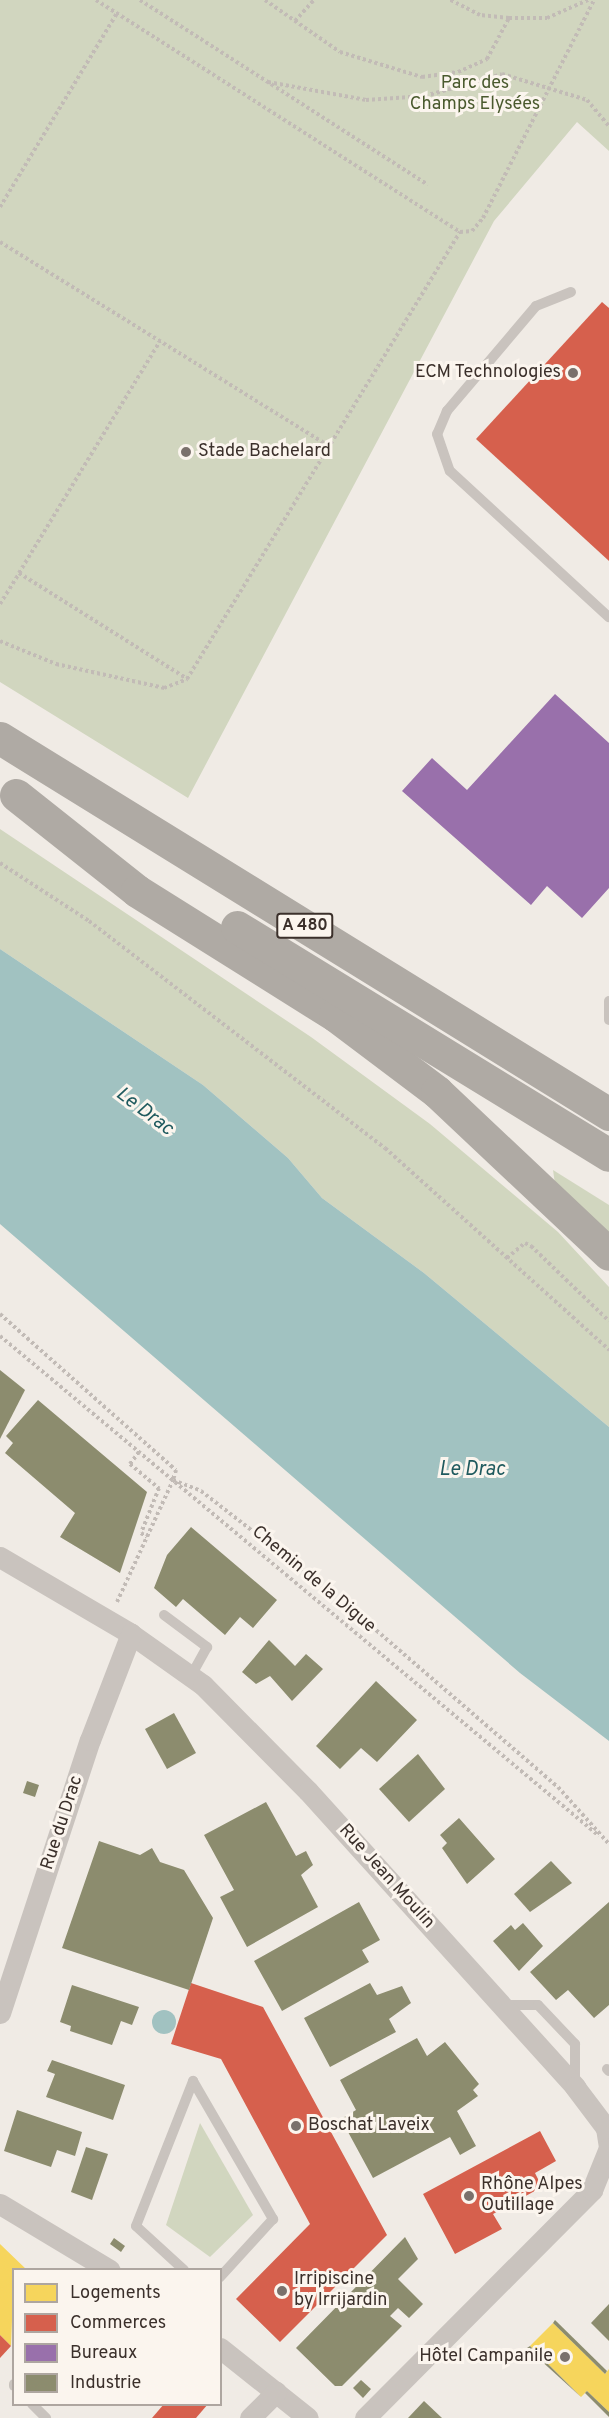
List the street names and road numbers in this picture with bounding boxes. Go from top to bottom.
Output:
road number: A 480 [275,913,335,939]
street label: Chemin de la Digue [247,1522,379,1638]
street label: Rue du Drac [38,1773,88,1873]
street label: Rue Jean Moulin [333,1820,439,1934]

